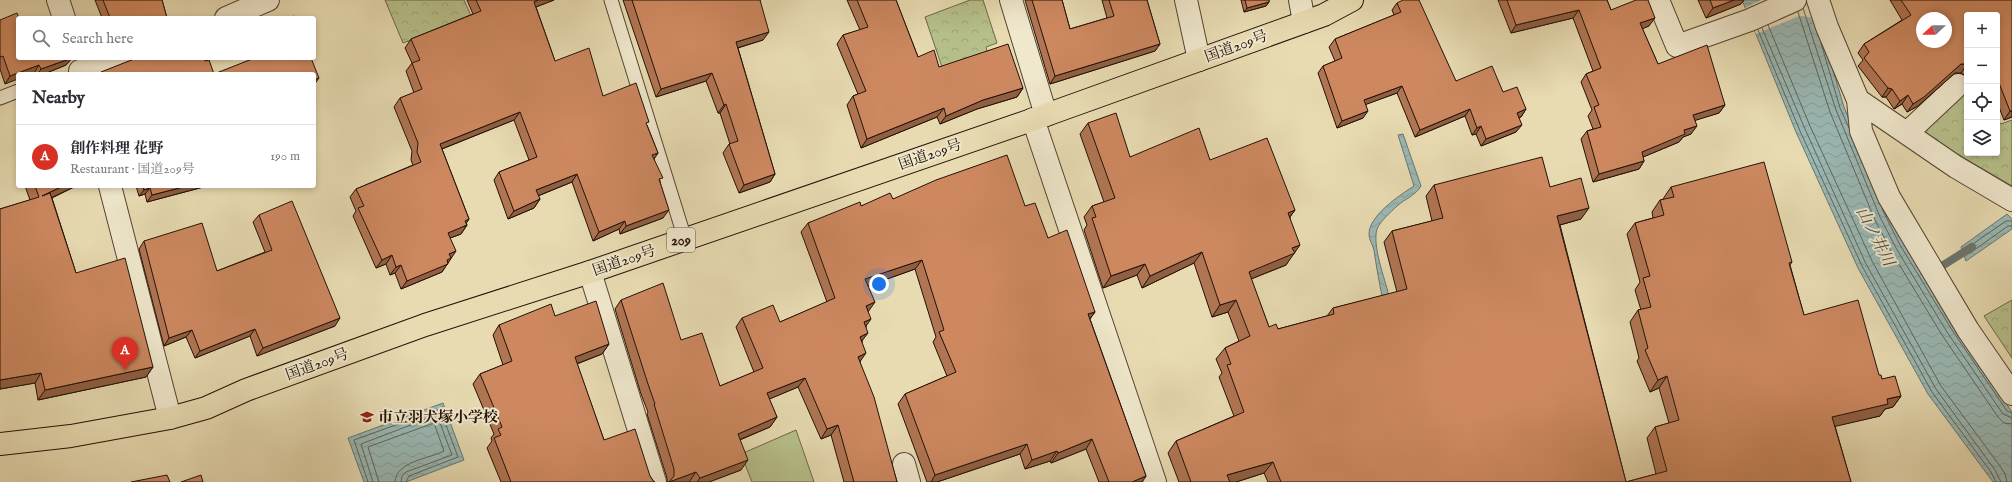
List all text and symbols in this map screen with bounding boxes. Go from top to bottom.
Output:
north arrow [1916,12,1952,48]
map controls [1964,12,2000,156]
button: + [1964,12,2000,48]
search box [16,16,316,60]
street label: 国道209号 [1202,26,1270,67]
icon: search [30,27,52,49]
text: Search here [62,29,133,48]
button: − [1964,48,2000,84]
button: locate [1964,84,2000,120]
text: Nearby [32,88,85,109]
button: layers [1964,120,2000,156]
street label: 国道209号 [896,135,964,174]
text: 創作料理 花野 [70,139,163,158]
text: A [41,148,49,165]
text: 190 m [270,148,300,165]
text: Restaurant · 国道209号 [70,161,195,178]
water label: 山ノ井川 [1851,204,1899,272]
road number: 209 [667,228,695,252]
street label: 国道209号 [590,241,658,280]
your location [869,274,889,294]
pin: A [112,337,138,370]
street label: 国道209号 [283,344,351,385]
place label: 市立羽犬塚小学校 [378,408,498,427]
school or university icon: 市立羽犬塚小学校 [359,409,375,425]

